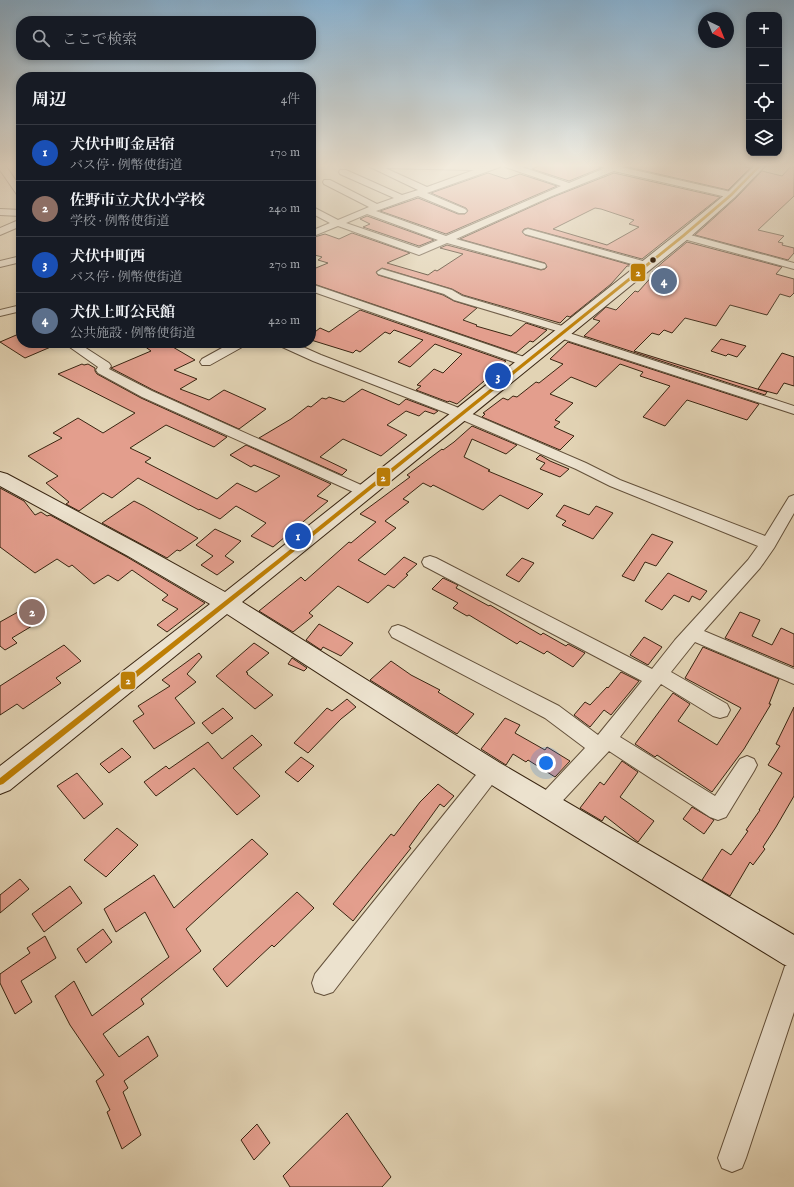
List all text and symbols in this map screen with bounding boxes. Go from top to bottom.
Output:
north arrow [698,12,734,48]
map controls [746,12,782,156]
button: + [746,12,782,48]
search box [16,16,316,60]
icon: search [30,27,52,49]
text: ここで検索 [62,30,137,49]
button: − [746,48,782,84]
button: locate [746,84,782,120]
text: 周辺 [32,90,66,111]
text: 4件 [281,91,300,108]
button: layers [746,120,782,156]
text: 犬伏中町金居宿 [70,135,175,154]
text: 1 [43,144,47,161]
text: 170 m [270,144,300,161]
text: バス停 · 例幣使街道 [70,157,183,174]
text: 佐野市立犬伏小学校 [70,191,205,210]
text: 2 [42,200,48,217]
text: 240 m [268,200,300,217]
text: 学校 · 例幣使街道 [70,213,170,230]
text: 犬伏中町西 [70,247,145,266]
unlabelled marker [648,255,658,265]
text: 3 [43,256,47,273]
text: 270 m [269,256,300,273]
line badge: 2 [630,263,646,282]
text: 2 [635,266,641,280]
pin: 4 [651,266,677,296]
text: バス停 · 例幣使街道 [70,269,183,286]
text: 犬伏上町公民館 [70,303,175,322]
text: 4 [42,312,48,329]
text: 420 m [268,312,300,329]
text: 公共施設 · 例幣使街道 [70,325,196,342]
pin: 3 [485,361,511,391]
line badge: 2 [376,467,391,487]
text: 2 [380,471,386,485]
pin: 1 [285,521,311,551]
pin: 2 [19,597,45,627]
line badge: 2 [120,671,136,690]
text: 2 [125,674,131,688]
your location [536,753,556,773]

